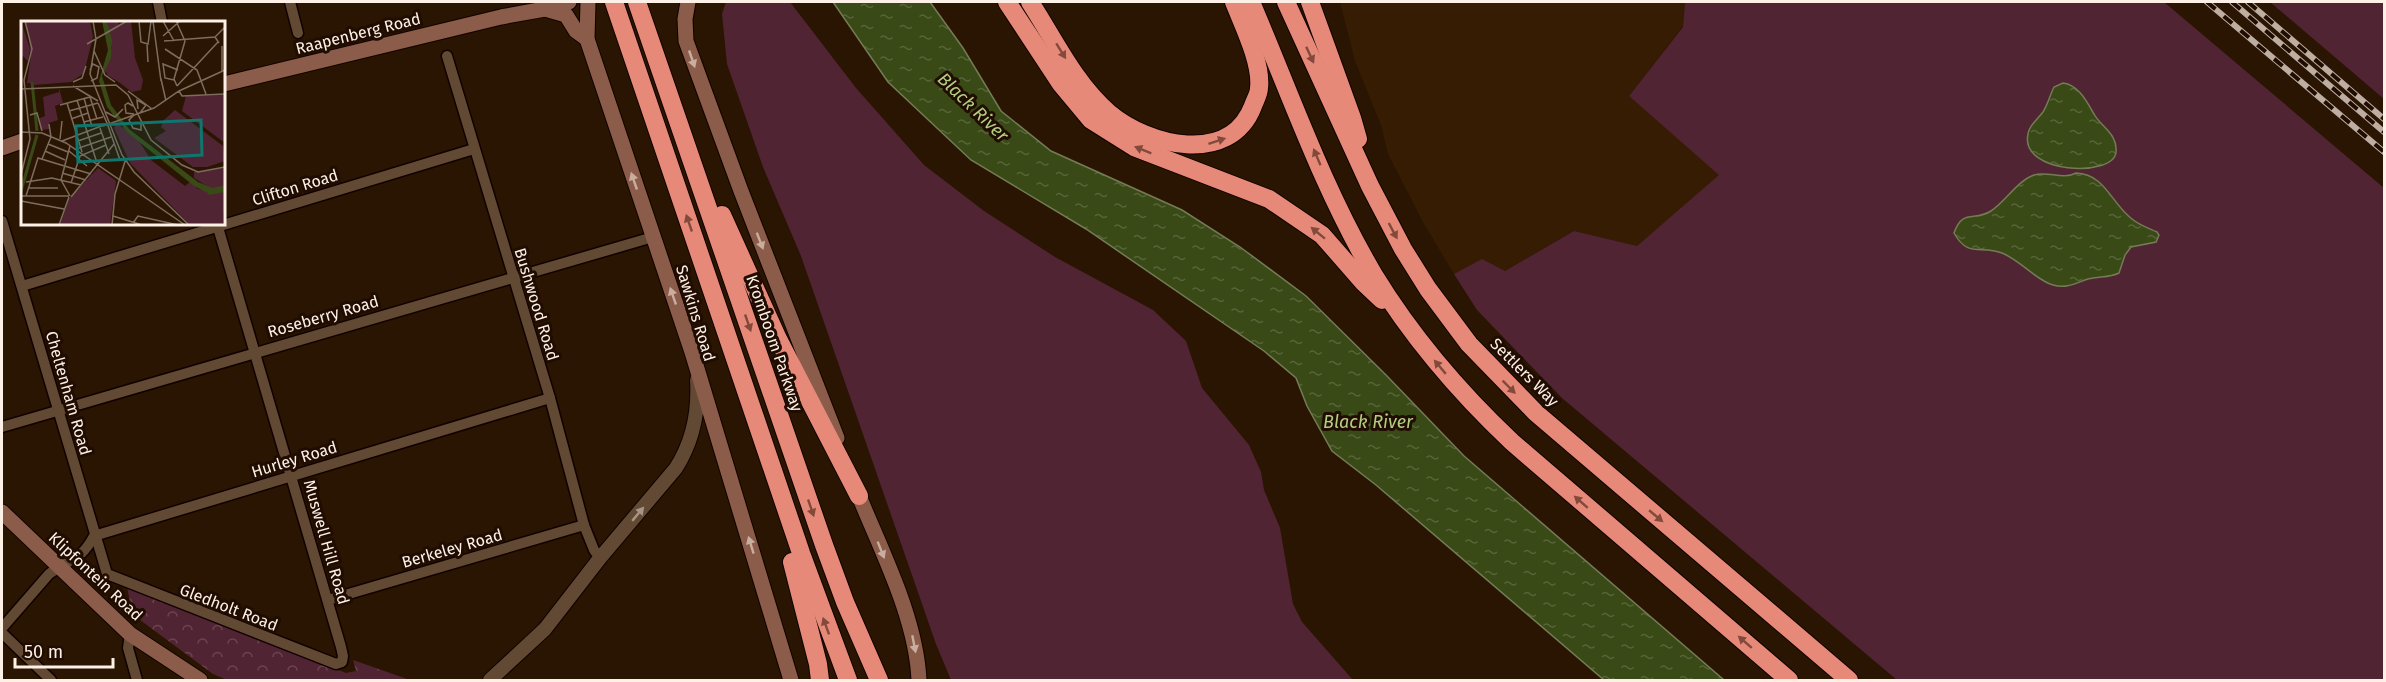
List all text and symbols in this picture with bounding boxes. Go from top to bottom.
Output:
street label: Raapenberg Road [294,9,423,58]
inset map [21,21,225,225]
one-way arrow [1056,43,1067,59]
one-way arrow [1305,47,1314,64]
one-way arrow [688,50,697,68]
water label: Black River [933,68,1014,147]
one-way arrow [1208,135,1226,145]
one-way arrow [1134,145,1152,154]
one-way arrow [1312,147,1322,165]
street label: Clifton Road [250,165,340,210]
one-way arrow [629,172,639,190]
one-way arrow [684,214,694,232]
one-way arrow [1388,223,1398,240]
one-way arrow [1310,227,1326,240]
one-way arrow [756,233,766,251]
street label: Bushwood Road [510,246,563,363]
street label: Sawkins Road [672,263,719,364]
street label: Kromboom Parkway [742,272,807,414]
one-way arrow [668,287,678,305]
street label: Roseberry Road [265,292,381,341]
one-way arrow [743,315,753,333]
street label: Cheltenham Road [42,329,95,457]
street label: Settlers Way [1487,334,1563,411]
one-way arrow [1434,360,1447,375]
one-way arrow [1502,380,1516,394]
water label: Black River [1323,411,1414,433]
street label: Hurley Road [249,437,339,482]
street label: Muswell Hill Road [300,478,353,607]
one-way arrow [1574,496,1589,509]
one-way arrow [806,499,816,517]
one-way arrow [631,507,644,522]
one-way arrow [1648,509,1664,522]
street label: Berkeley Road [400,525,505,572]
street label: Klipfontein Road [45,528,147,625]
one-way arrow [746,536,755,554]
one-way arrow [877,541,886,559]
street label: Gledholt Road [177,580,280,635]
one-way arrow [821,617,831,635]
scale bar [15,631,112,669]
one-way arrow [910,635,919,654]
one-way arrow [1737,636,1753,649]
text: 50 m [24,641,63,663]

